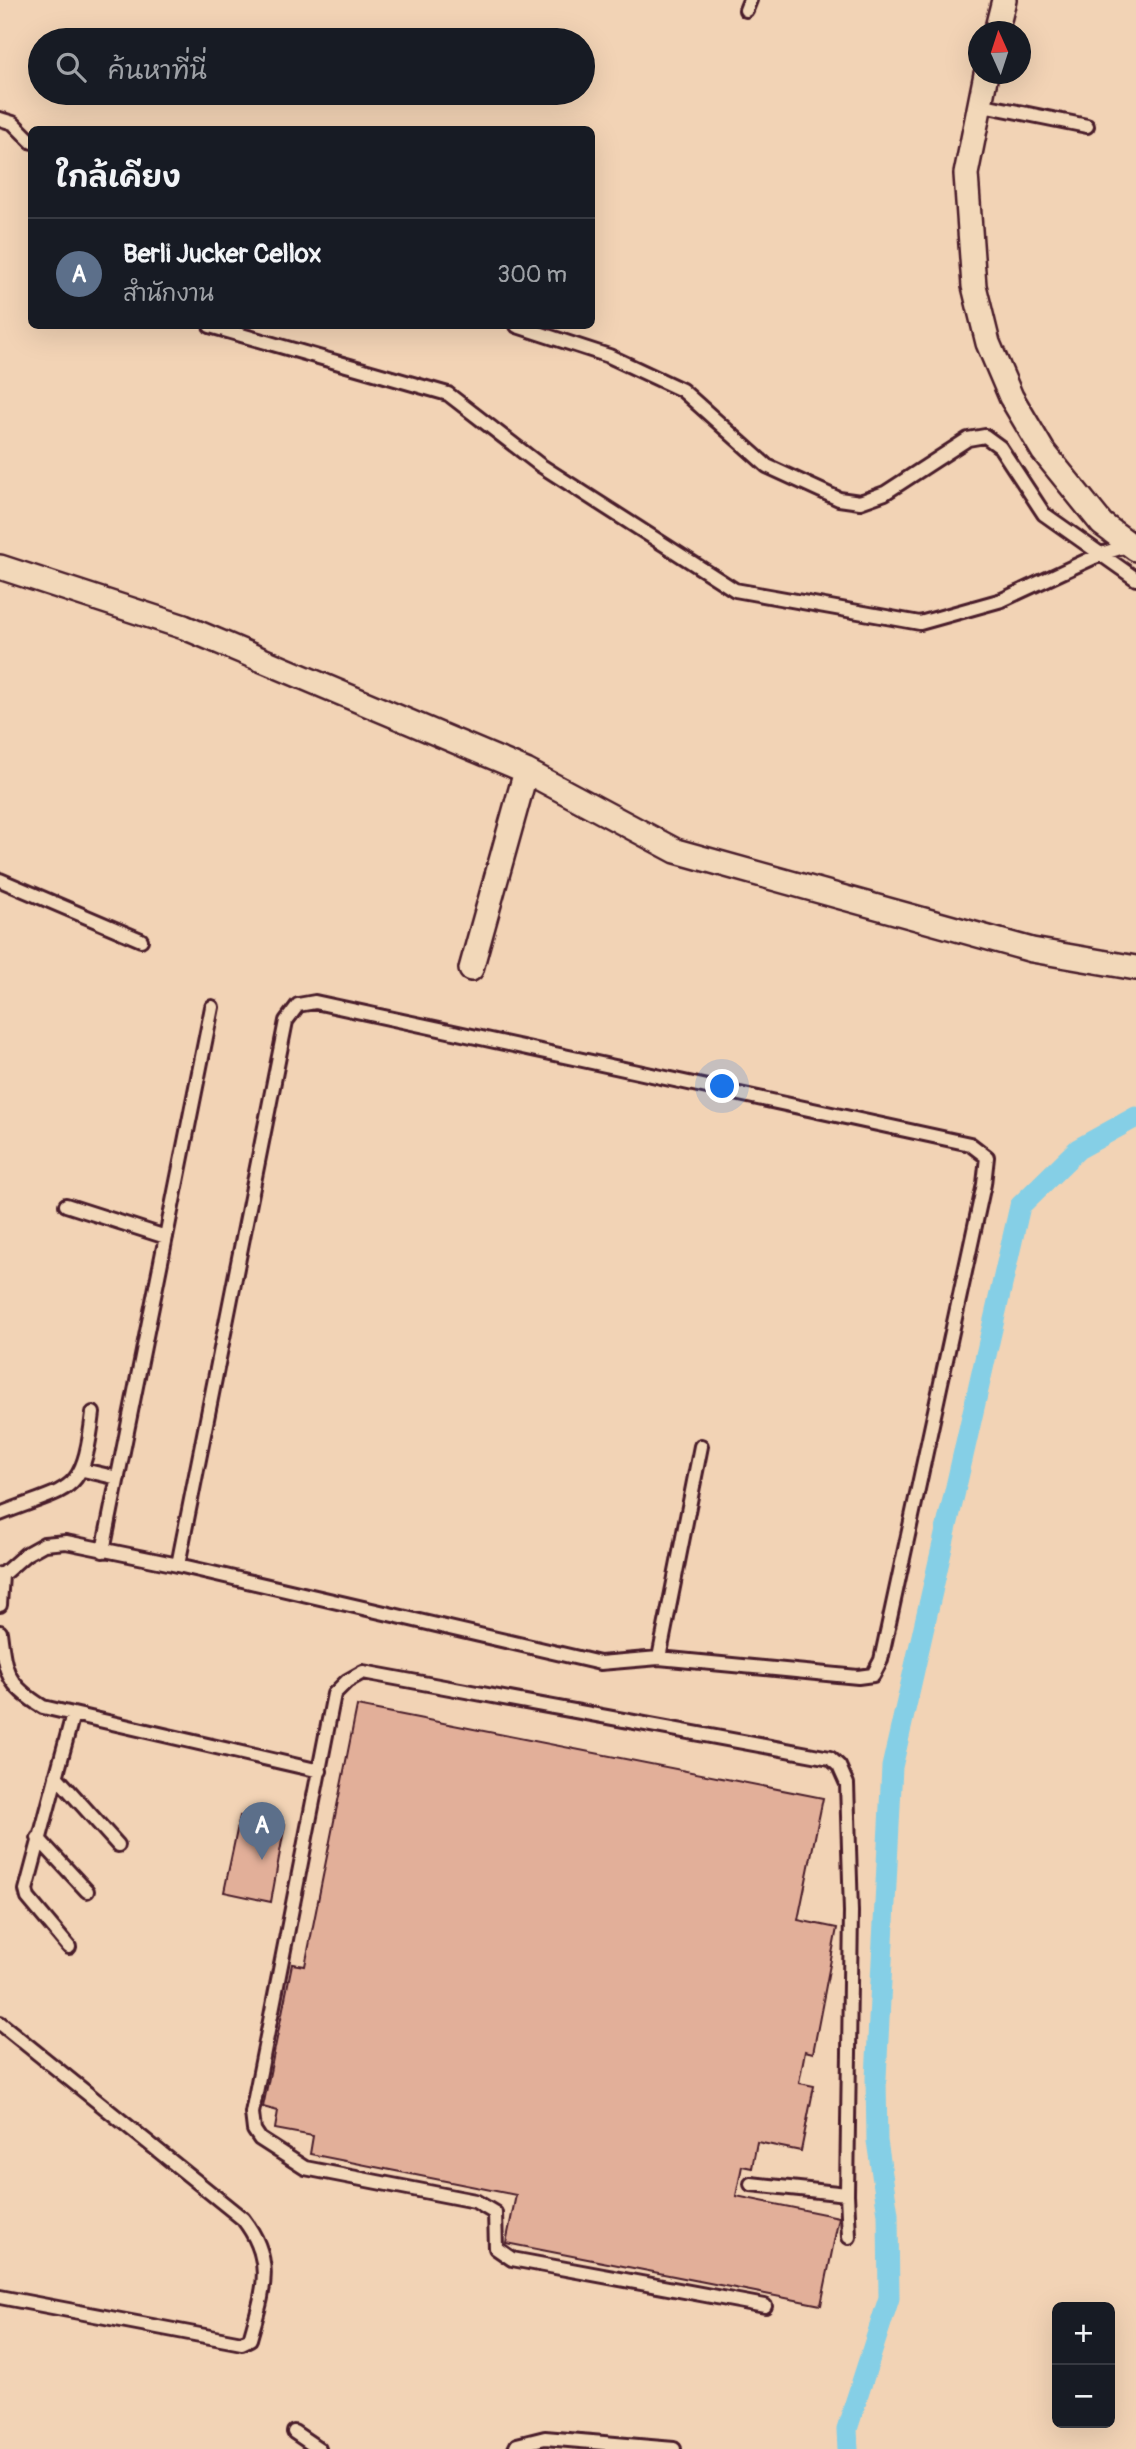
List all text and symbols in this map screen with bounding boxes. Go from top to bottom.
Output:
north arrow [968,21,1031,84]
search box [28,28,595,105]
icon: search [52,48,90,86]
text: ค้นหาที่นี่ [108,55,207,87]
text: ใกล้เคียง [56,159,181,196]
text: Berli Jucker Cellox [123,238,322,270]
text: A [72,260,86,289]
text: 300 m [497,260,567,289]
text: สำนักงาน [123,279,214,308]
your location [705,1069,739,1103]
pin: A [239,1802,285,1860]
map controls [1052,2302,1115,2428]
button: + [1052,2302,1115,2365]
button: − [1052,2365,1115,2428]

